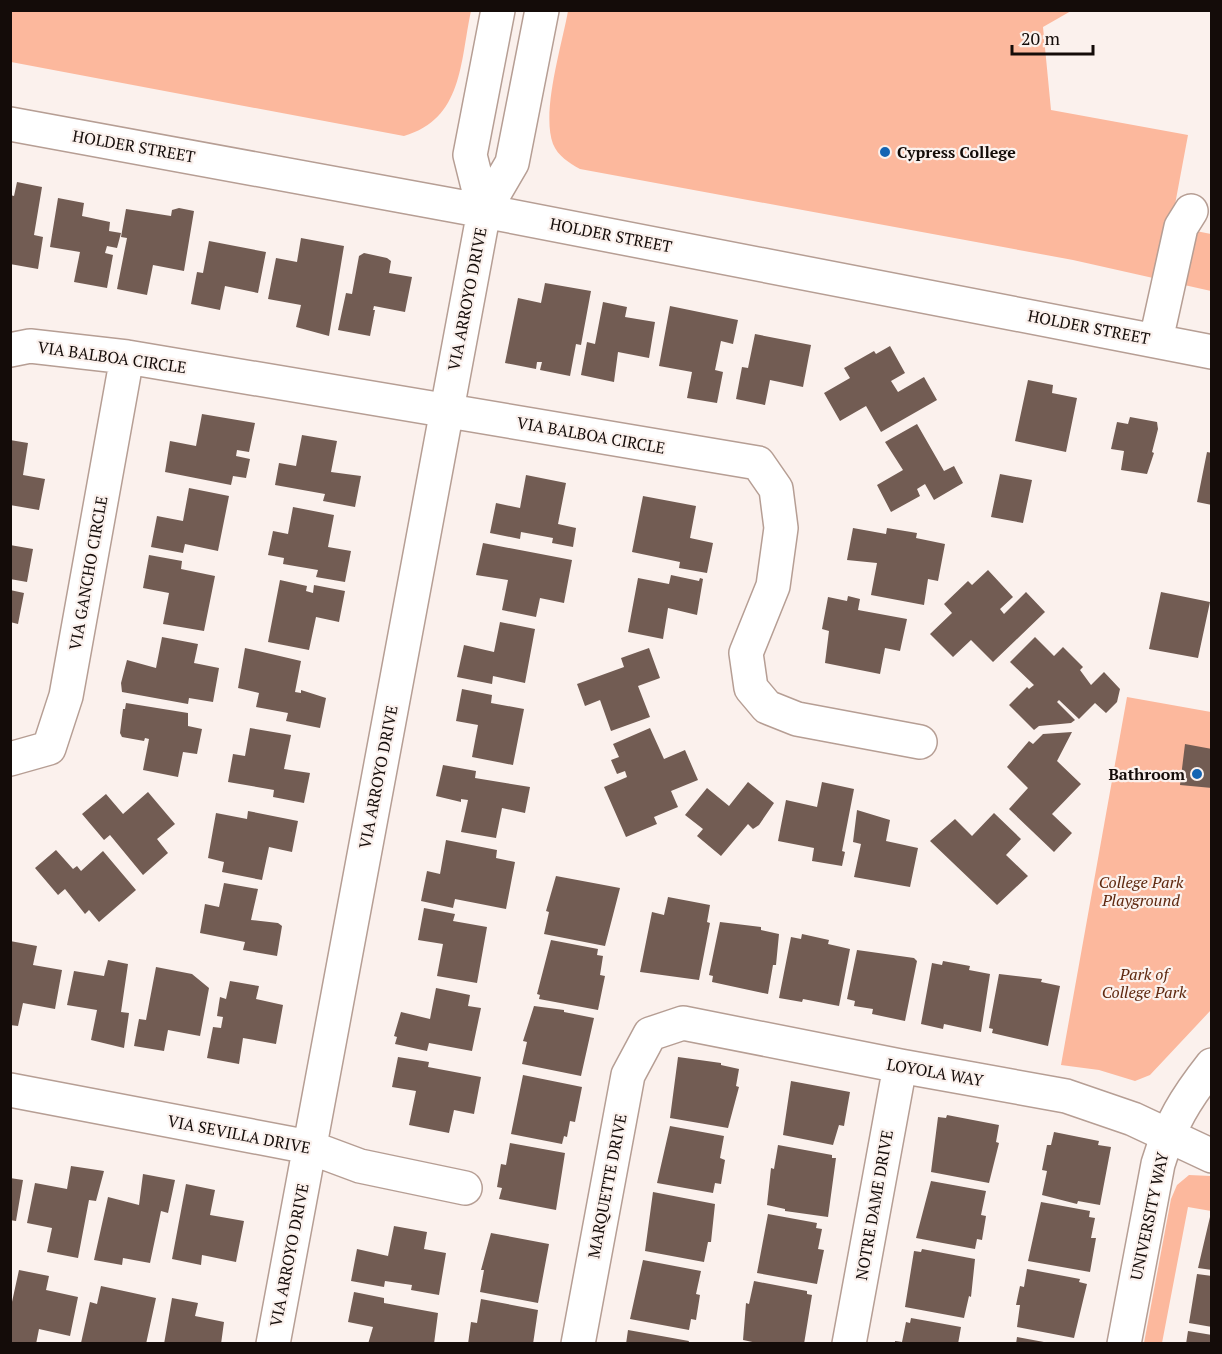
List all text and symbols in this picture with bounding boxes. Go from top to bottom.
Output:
scale bar [1012,18,1093,56]
text: 20 m [1021,26,1061,50]
street label: HOLDER STREET [71,124,197,168]
place label: Cypress College [897,141,1016,163]
marker: Cypress College [878,145,892,159]
street label: HOLDER STREET [548,212,674,258]
street label: VIA ARROYO DRIVE [442,225,492,373]
street label: HOLDER STREET [1026,304,1152,350]
street label: VIA BALBOA CIRCLE [36,336,188,378]
street label: VIA BALBOA CIRCLE [515,411,667,459]
street label: VIA GANCHO CIRCLE [64,494,112,652]
street label: VIA ARROYO DRIVE [353,703,403,851]
place label: Bathroom [1108,763,1185,785]
marker: Bathroom [1190,767,1204,781]
park label: College Park Playground [1099,871,1184,911]
park label: Park of College Park [1102,963,1187,1003]
street label: LOYOLA WAY [885,1053,986,1091]
street label: VIA SEVILLA DRIVE [166,1109,312,1159]
street label: MARQUETTE DRIVE [582,1112,632,1260]
street label: NOTRE DAME DRIVE [850,1128,898,1282]
street label: UNIVERSITY WAY [1125,1149,1173,1282]
street label: VIA ARROYO DRIVE [264,1181,314,1329]

